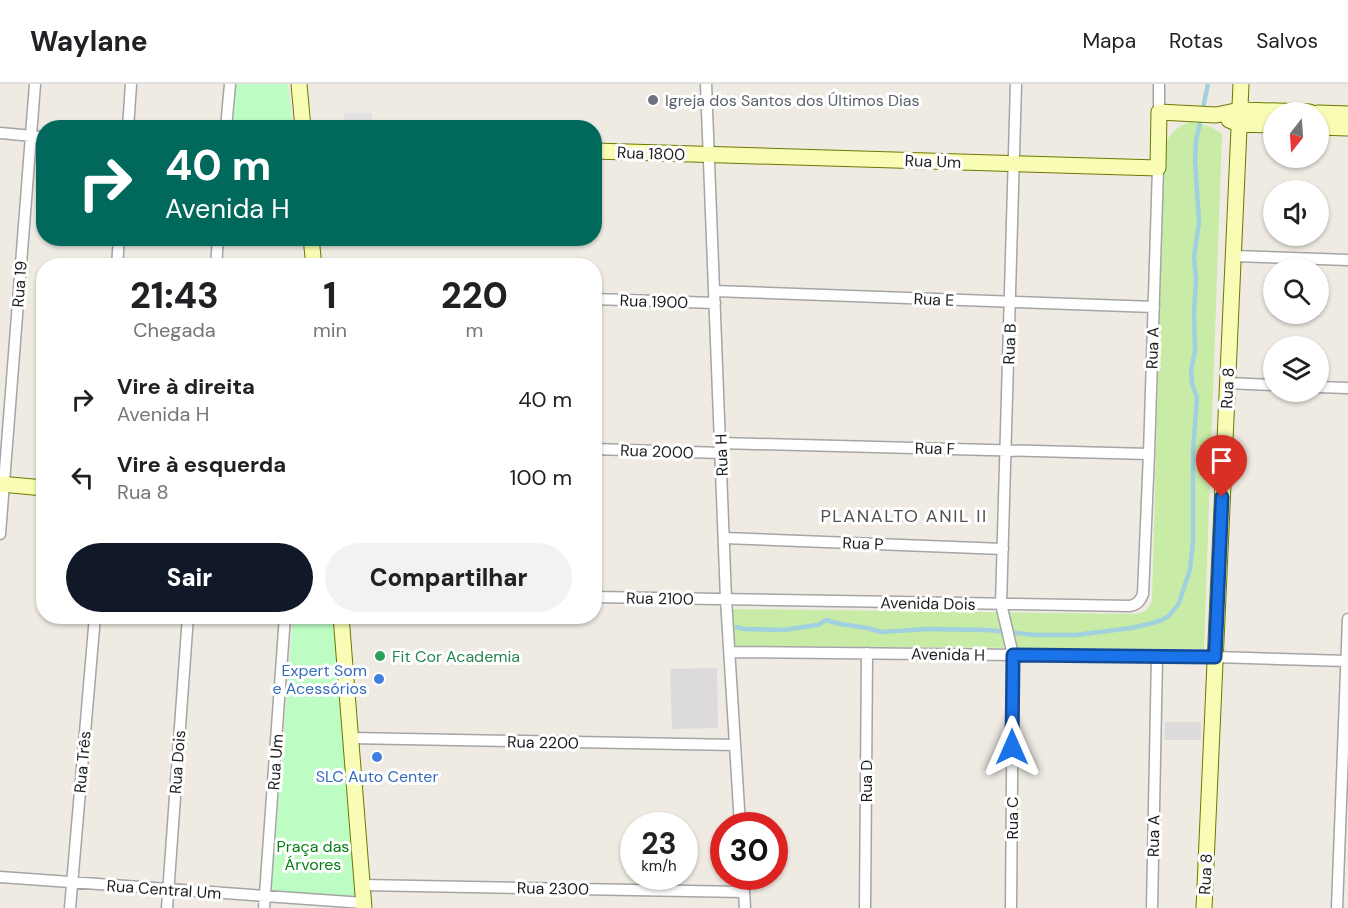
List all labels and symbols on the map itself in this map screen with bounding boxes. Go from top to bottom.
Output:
place label: Igreja dos Santos dos Últimos Dias [665,90,920,111]
marker: Igreja dos Santos dos Últimos Dias [646,93,660,107]
north arrow [1263,102,1329,168]
street label: Rua 1800 [617,142,685,165]
street label: Rua Um [904,150,962,173]
street label: Rua 19 [7,260,32,308]
street label: Rua E [913,288,955,311]
street label: Rua 1900 [619,290,689,313]
street label: Rua B [998,323,1021,365]
street label: Rua A [1141,326,1164,370]
street label: Rua 8 [1216,367,1239,409]
street label: Rua H [710,433,733,477]
pin [1196,435,1247,497]
street label: Rua F [915,438,956,459]
street label: Rua 2000 [620,440,694,463]
district label: PLANALTO ANIL II [820,504,988,528]
street label: Rua P [842,532,884,555]
street label: Rua 2100 [626,587,694,610]
street label: Avenida Dois [880,592,976,615]
street label: Avenida H [911,643,985,666]
place label: Fit Cor Academia [392,646,520,667]
marker: Fit Cor Academia [373,649,387,663]
place label: Expert Som e Acessórios [272,660,367,699]
marker: Expert Som e Acessórios [372,672,386,686]
position arrow [980,715,1044,779]
street label: Rua Dois [165,729,190,795]
street label: Rua Três [69,730,96,794]
street label: Rua 2200 [507,731,579,754]
street label: Rua Um [263,733,288,791]
marker: SLC Auto Center [370,750,384,764]
street label: Rua D [856,760,877,802]
place label: SLC Auto Center [316,766,438,787]
street label: Rua C [1002,796,1023,840]
speed limit sign: 30 [710,812,788,890]
street label: Rua A [1143,814,1164,857]
park label: Praça das Árvores [277,836,349,875]
street label: Rua 8 [1194,853,1217,895]
street label: Rua Central Um [106,875,222,904]
street label: Rua 2300 [517,877,589,900]

